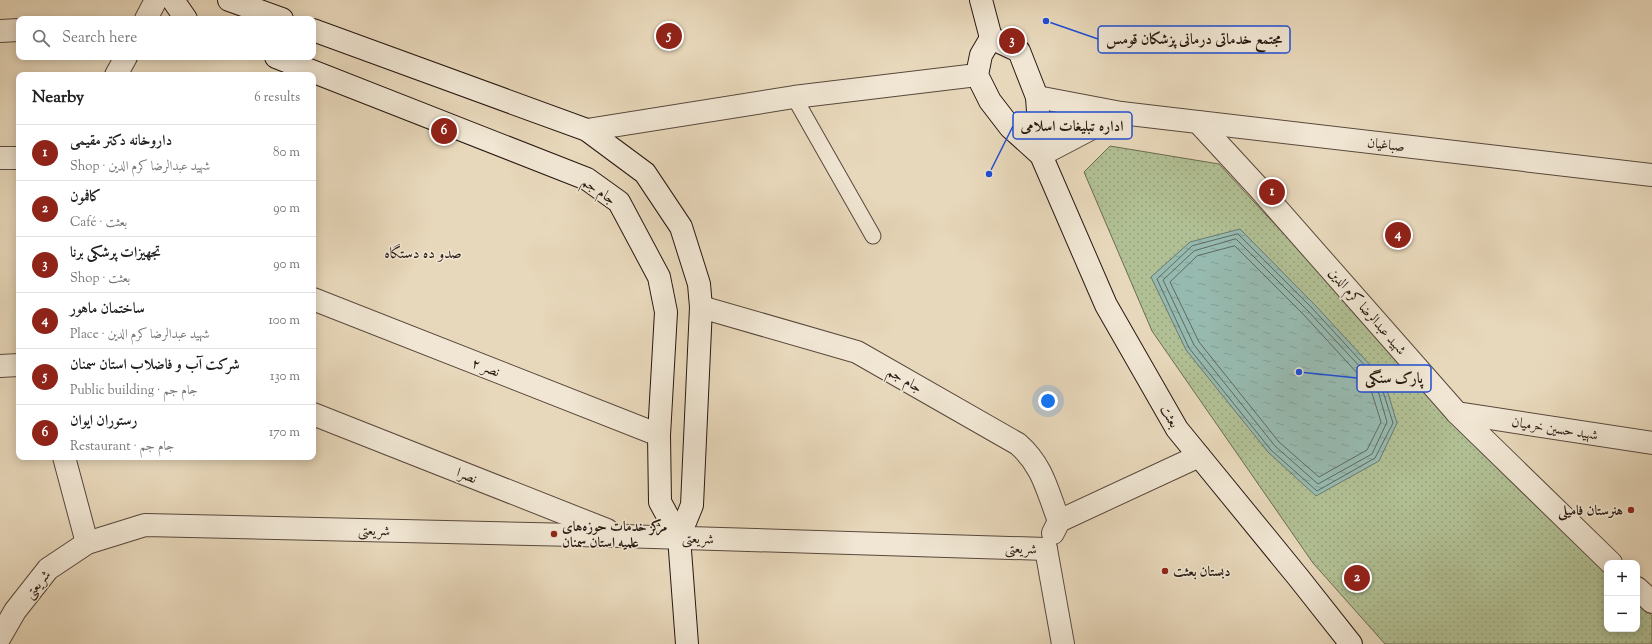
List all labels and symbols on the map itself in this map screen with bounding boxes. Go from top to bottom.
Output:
pin: 5 [656,21,682,51]
pin: 3 [999,26,1025,56]
callout: مجتمع خدماتی درمانی پزشکان قومس [1098,26,1290,53]
text: مجتمع خدماتی درمانی پزشکان قومس [1106,30,1283,53]
callout: اداره تبلیغات اسلامی [1013,112,1132,139]
pin: 6 [431,116,457,146]
text: اداره تبلیغات اسلامی [1020,117,1123,138]
street label: صباغیان [1366,134,1406,158]
street label: جام جم [576,173,619,212]
pin: 1 [1259,177,1285,207]
pin: 4 [1385,220,1411,250]
district label: صدو ده دستگاه [384,243,462,265]
street label: شهید عبدالرضا کرم الدین [1322,264,1410,361]
street label: نصر ۲ [468,354,503,383]
street label: جام جم [882,363,925,400]
callout: پارک سنگی [1357,365,1431,392]
text: پارک سنگی [1365,369,1424,390]
your location [1038,391,1058,411]
street label: بعثت [1154,402,1183,433]
street label: شهید حسین خرمیان [1510,413,1600,447]
street label: نصرا [453,464,480,490]
place label: هنرستان فامیلی [1557,502,1623,522]
marker: هنرستان فامیلی [1626,505,1636,515]
place label: مرکز خدمات حوزه‌های علمیه استان سمنان [562,518,668,554]
street label: شریعتی [358,522,390,542]
marker: مرکز خدمات حوزه‌های علمیه استان سمنان [549,529,559,539]
street label: شریعتی [681,529,715,551]
street label: شریعتی [1004,539,1038,561]
place label: دبستان بعثت [1173,563,1230,583]
pin: 2 [1344,563,1370,593]
street label: شریعتی [21,566,57,604]
marker: دبستان بعثت [1160,566,1170,576]

